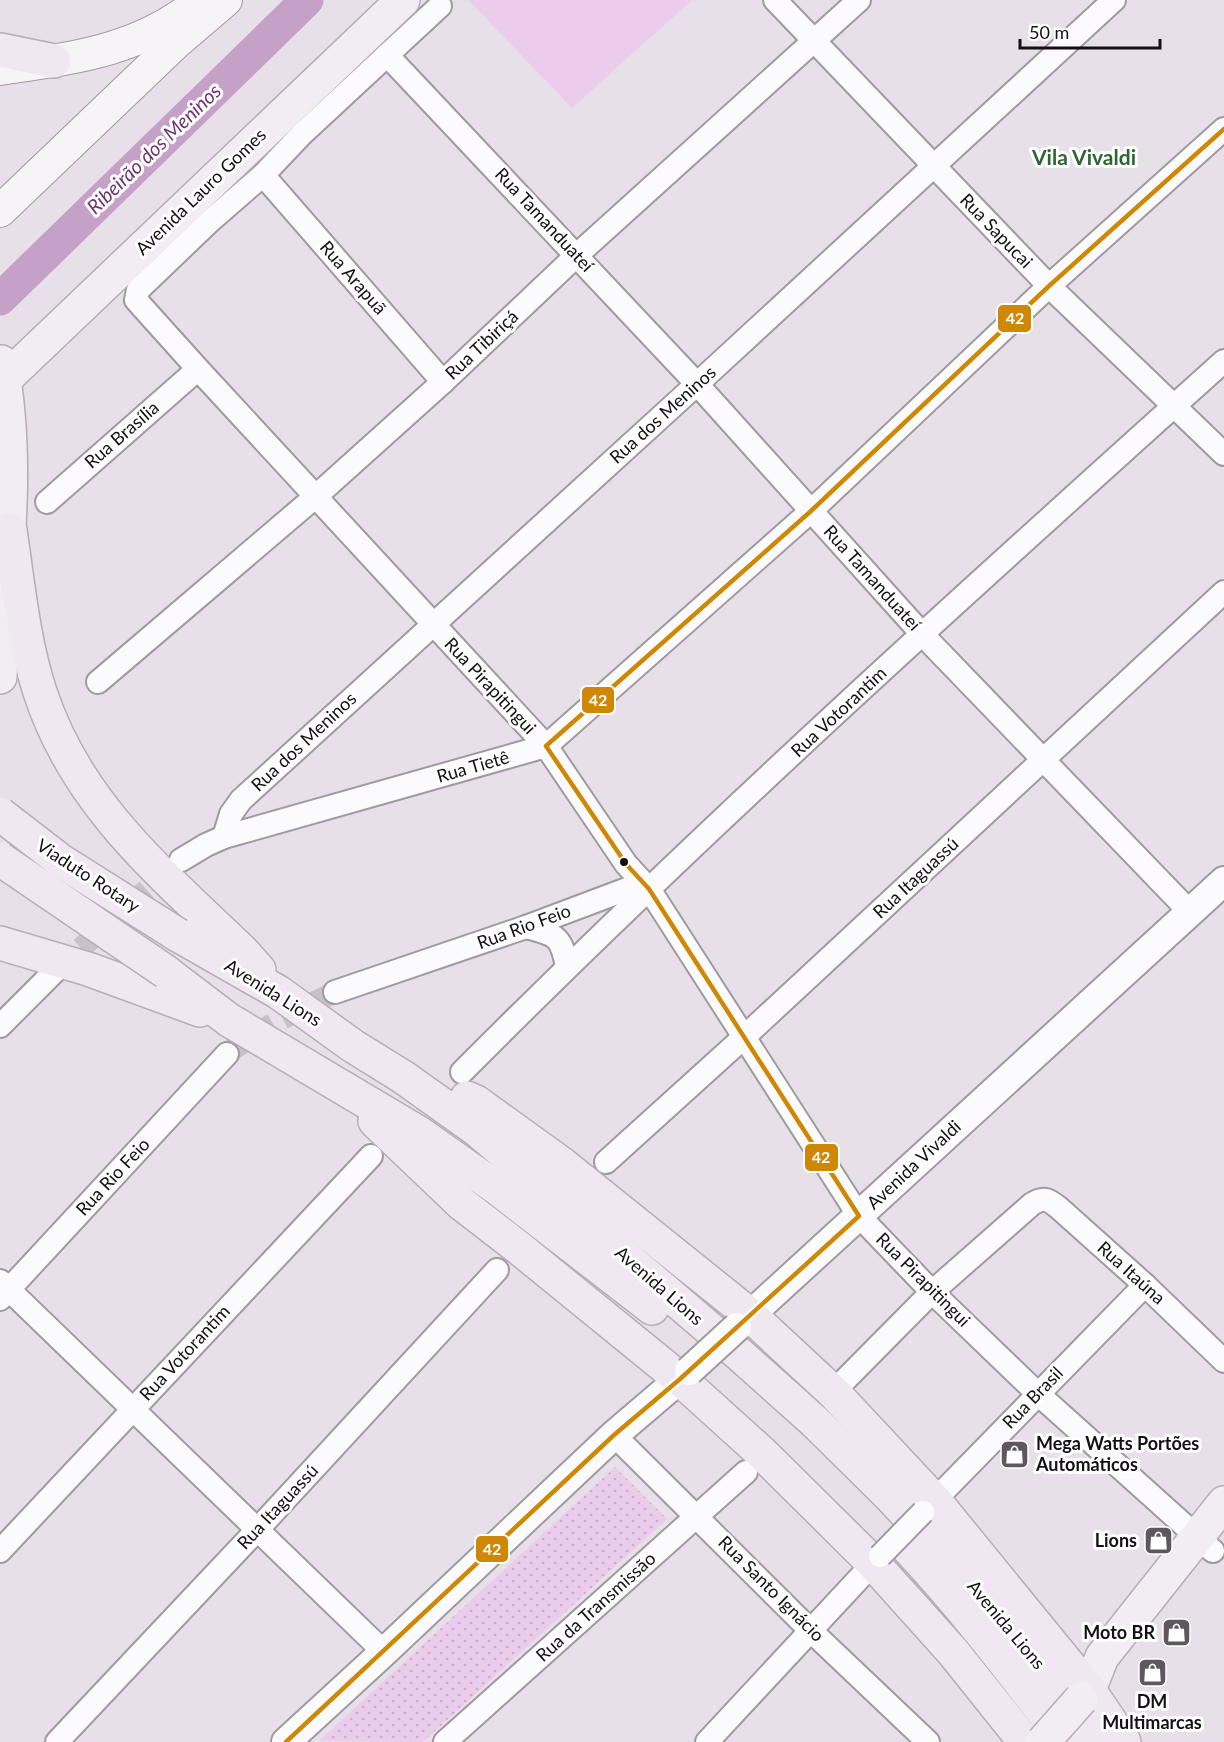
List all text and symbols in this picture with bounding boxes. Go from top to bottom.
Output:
scale bar [1020,12,1160,50]
text: 50 m [1029,21,1069,43]
water label: Ribeirão dos Meninos [81,78,225,218]
street label: Avenida Lauro Gomes [131,123,270,259]
district label: Vila Vivaldi [1031,144,1136,169]
street label: Rua Tamanduateí [491,163,599,276]
street label: Rua Sapucai [956,188,1038,272]
street label: Rua Arapuã [316,236,392,319]
line badge: 42 [997,304,1032,333]
street label: Rua Tibiriçá [440,305,522,384]
text: 42 [1006,308,1024,327]
street label: Rua dos Meninos [605,361,720,468]
street label: Rua Brasília [80,396,163,472]
street label: Rua Tamanduateí [820,520,926,635]
street label: Rua Pirapitingui [440,632,541,738]
street label: Rua Votorantim [786,661,891,761]
line badge: 42 [581,686,615,714]
street label: Rua dos Meninos [246,687,361,796]
text: 42 [589,690,607,709]
street label: Rua Tietê [434,745,511,787]
street label: Rua Itaguassú [868,832,963,922]
street label: Viaduto Rotary [33,834,145,917]
unlabelled marker [618,856,630,868]
street label: Rua Rio Feio [474,899,574,953]
street label: Avenida Lions [221,954,326,1031]
street label: Avenida Vivaldi [862,1115,965,1213]
street label: Rua Rio Feio [71,1133,154,1220]
line badge: 42 [804,1143,839,1172]
text: 42 [812,1147,830,1166]
street label: Rua Pirapitingui [872,1228,975,1331]
street label: Rua Itaúna [1093,1236,1170,1308]
street label: Avenida Lions [611,1241,708,1330]
street label: Rua Votorantim [134,1300,234,1405]
street label: Rua Brasil [997,1362,1067,1433]
place label: Mega Watts Portões Automáticos [1035,1432,1199,1475]
shop icon: Mega Watts Portões Automáticos [999,1438,1031,1470]
street label: Rua Itaguassú [232,1459,322,1554]
shop icon: Lions [1142,1525,1174,1557]
place label: Lions [1095,1529,1137,1551]
street label: Rua Santo Ignácio [714,1531,829,1646]
line badge: 42 [475,1535,509,1563]
text: 42 [483,1539,501,1558]
street label: Rua da Transmissão [531,1547,660,1666]
street label: Avenida Lions [963,1575,1051,1674]
shop icon: Moto BR [1160,1617,1192,1649]
place label: Moto BR [1083,1621,1155,1643]
shop icon: DM Multimarcas [1136,1657,1168,1689]
place label: DM Multimarcas [1102,1690,1202,1733]

